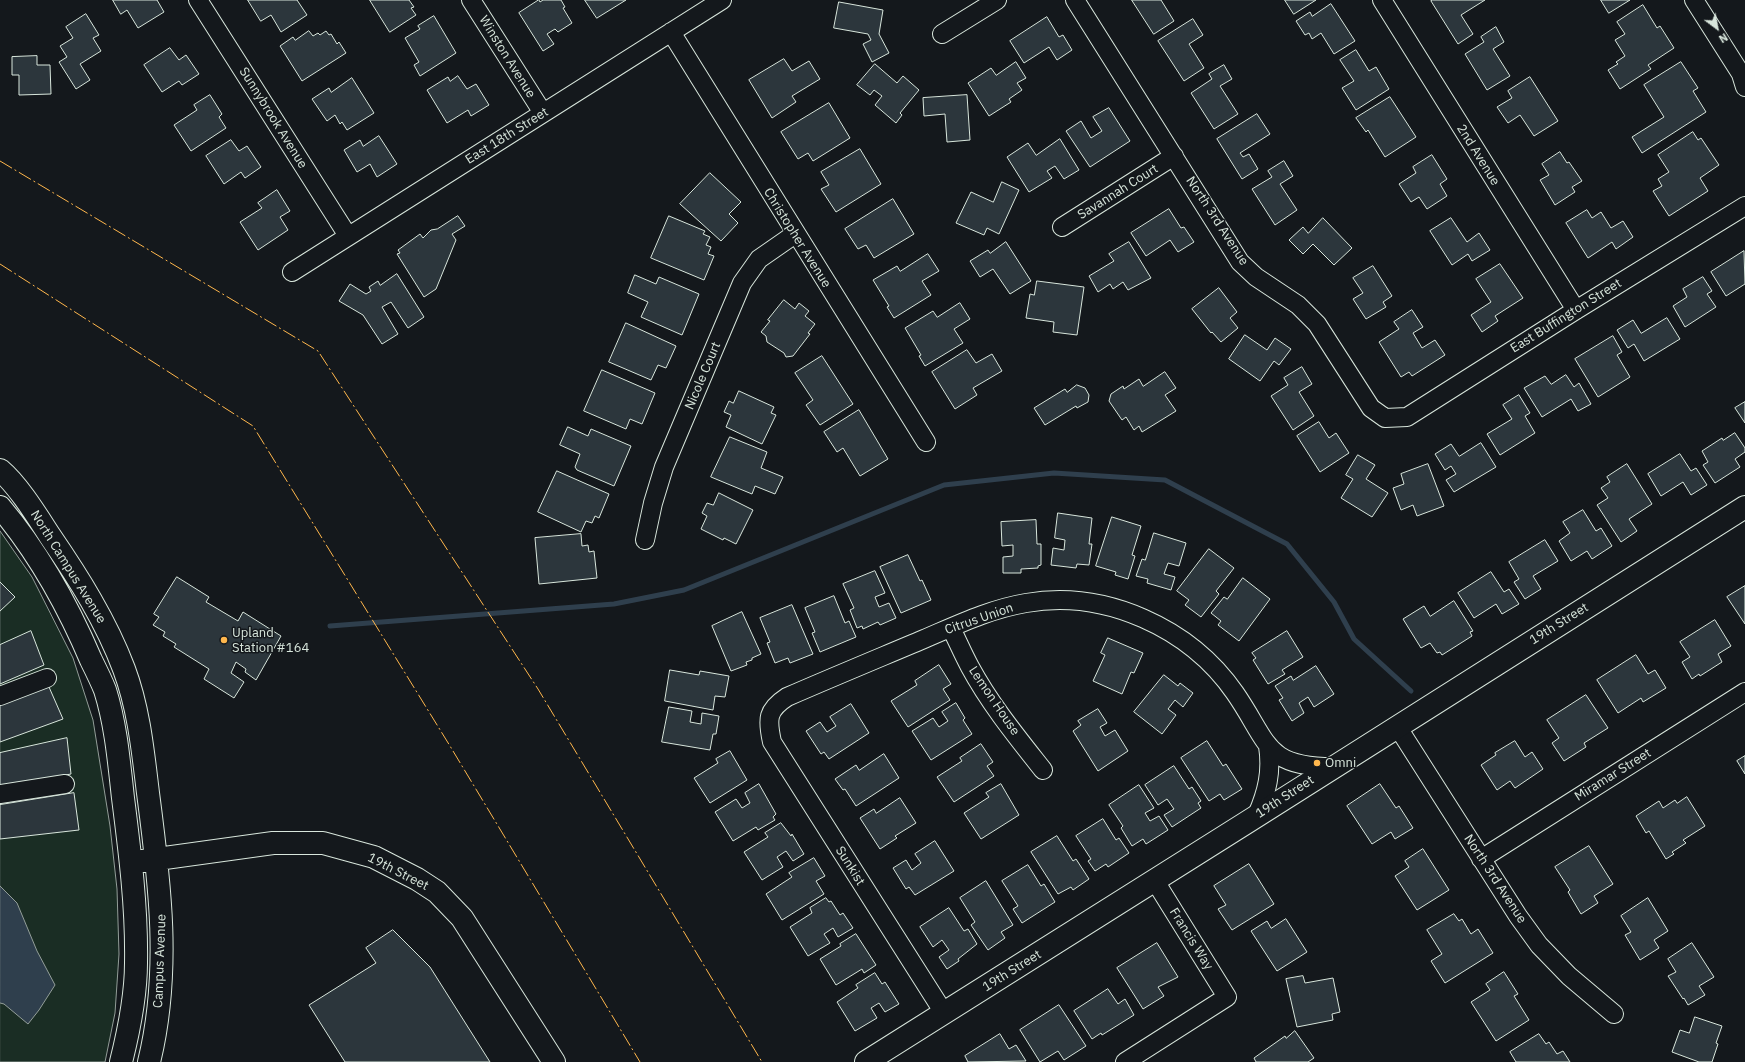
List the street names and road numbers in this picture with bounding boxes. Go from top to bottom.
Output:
street label: Winston Avenue [475,13,539,101]
street label: Sunnybrook Avenue [236,65,310,171]
street label: East 18th Street [463,104,551,168]
street label: 2nd Avenue [1453,122,1503,188]
street label: Savannah Court [1075,161,1161,223]
street label: North 3rd Avenue [1182,174,1252,268]
street label: Christopher Avenue [760,185,834,291]
street label: East Buffington Street [1508,275,1624,357]
street label: Nicole Court [682,340,724,412]
street label: North Campus Avenue [27,508,109,626]
street label: Citrus Union [943,600,1015,638]
street label: 19th Street [1527,600,1591,648]
street label: Lemon House [965,664,1023,738]
street label: Miramar Street [1572,745,1654,805]
street label: 19th Street [1253,772,1317,822]
street label: North 3rd Avenue [1460,832,1530,926]
street label: Sunkist [832,844,868,888]
street label: 19th Street [365,850,431,894]
street label: Francis Way [1166,905,1216,973]
street label: Campus Avenue [151,914,169,1008]
street label: 19th Street [980,947,1044,995]

